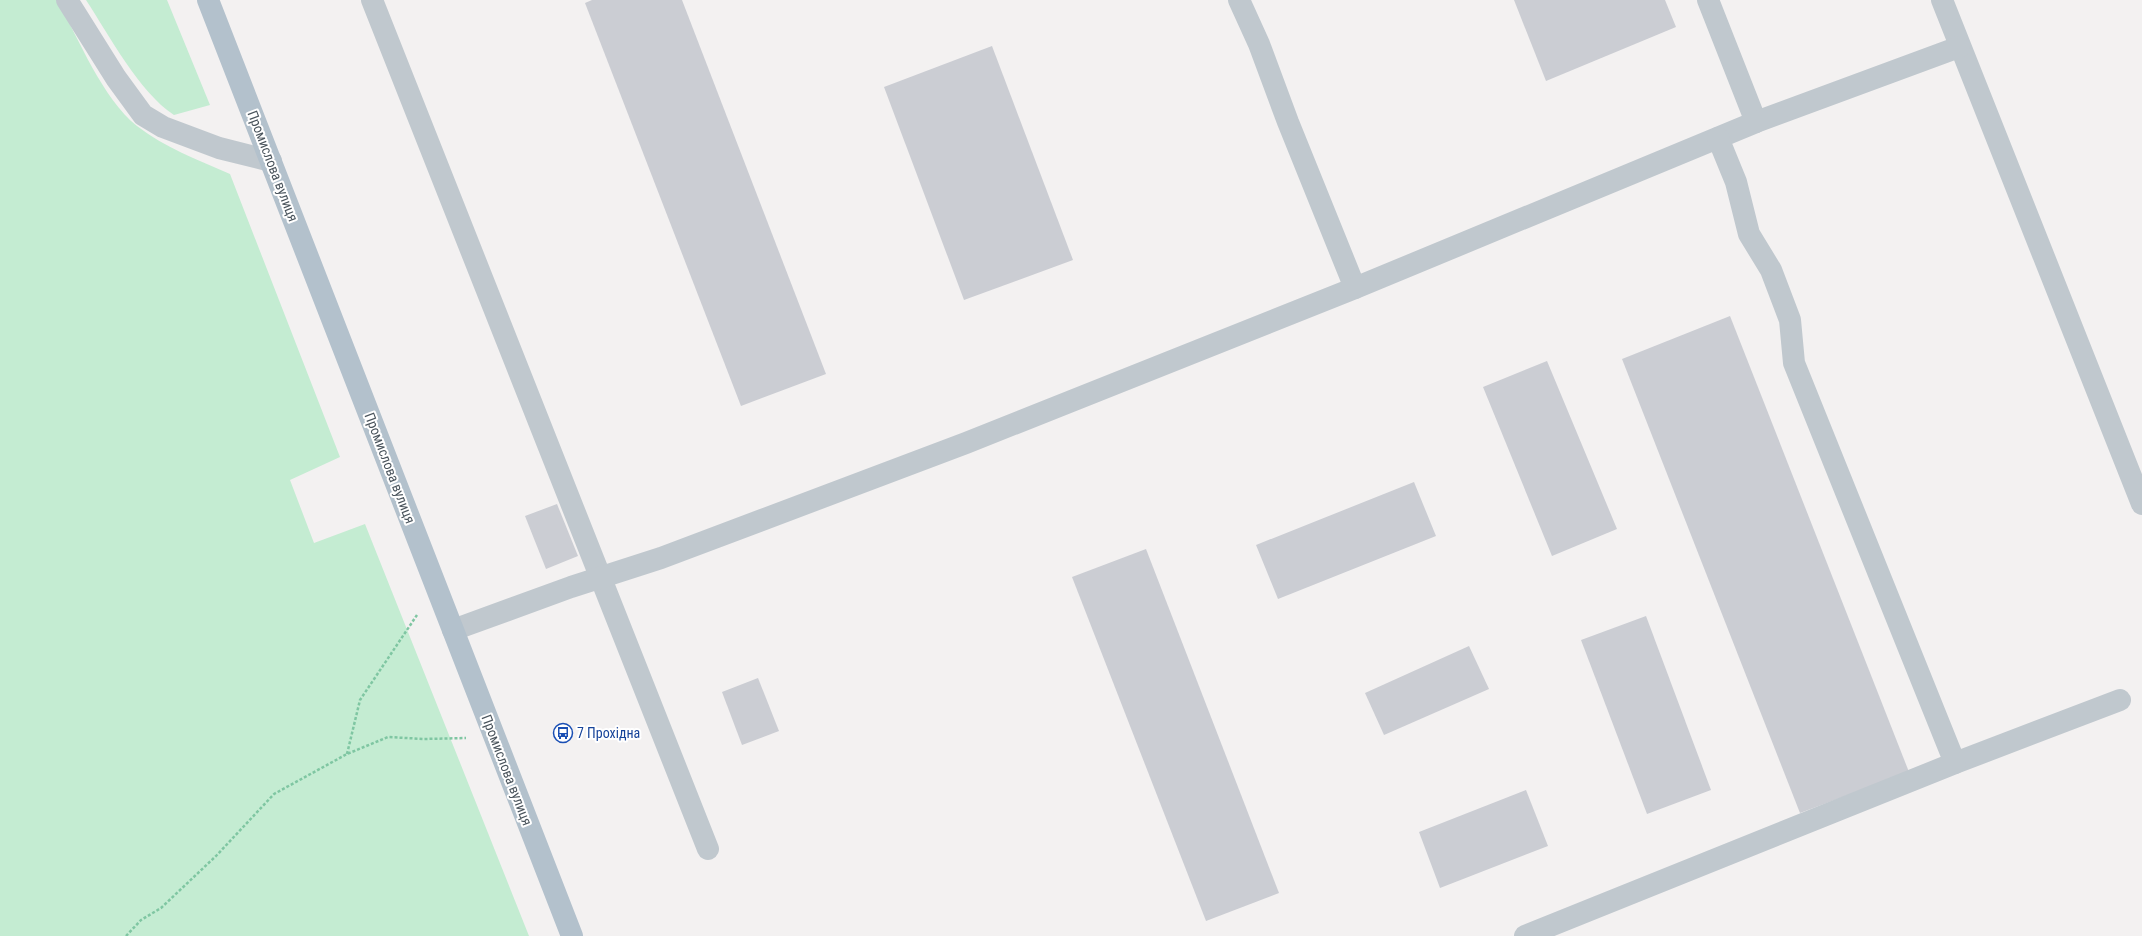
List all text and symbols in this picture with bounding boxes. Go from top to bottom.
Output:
street label: Промислова вулиця [244,108,302,224]
street label: Промислова вулиця [361,410,419,526]
street label: Промислова вулиця [478,712,536,828]
bus stop icon: 7 Прохідна [552,722,574,744]
place label: 7 Прохідна [577,725,640,741]

